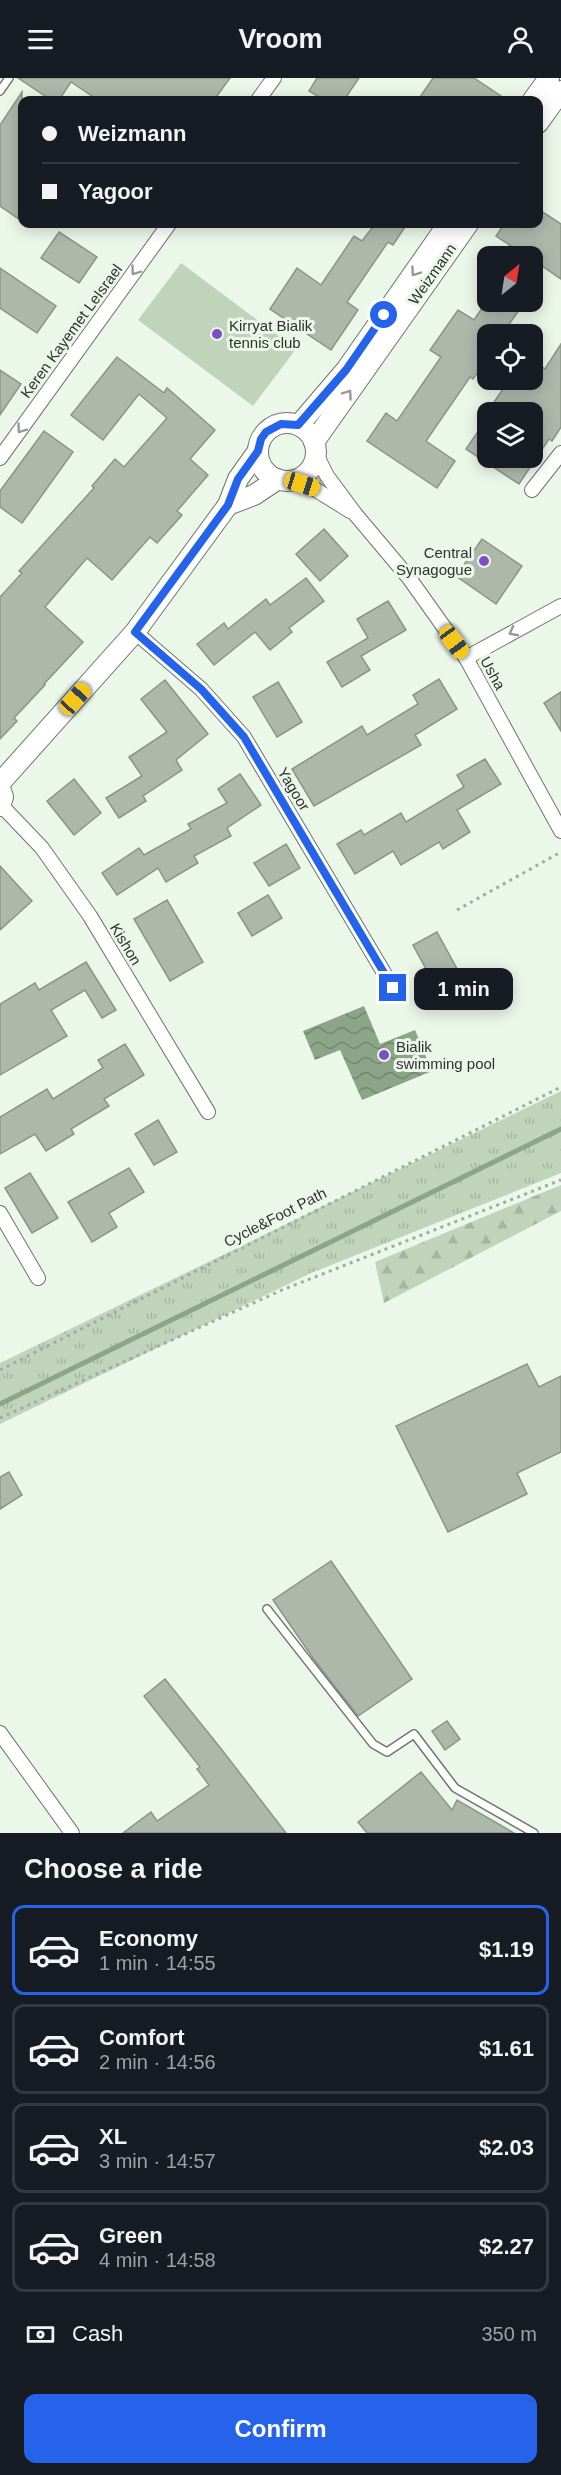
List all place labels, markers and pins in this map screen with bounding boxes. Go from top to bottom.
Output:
place label: Kirryat Bialik tennis club [229,317,313,351]
marker: Kirryat Bialik tennis club [210,327,224,341]
place label: Central Synagogue [396,544,472,578]
marker: Central Synagogue [477,554,491,568]
place label: Bialik swimming pool [396,1038,495,1072]
marker: Bialik swimming pool [377,1048,391,1062]

